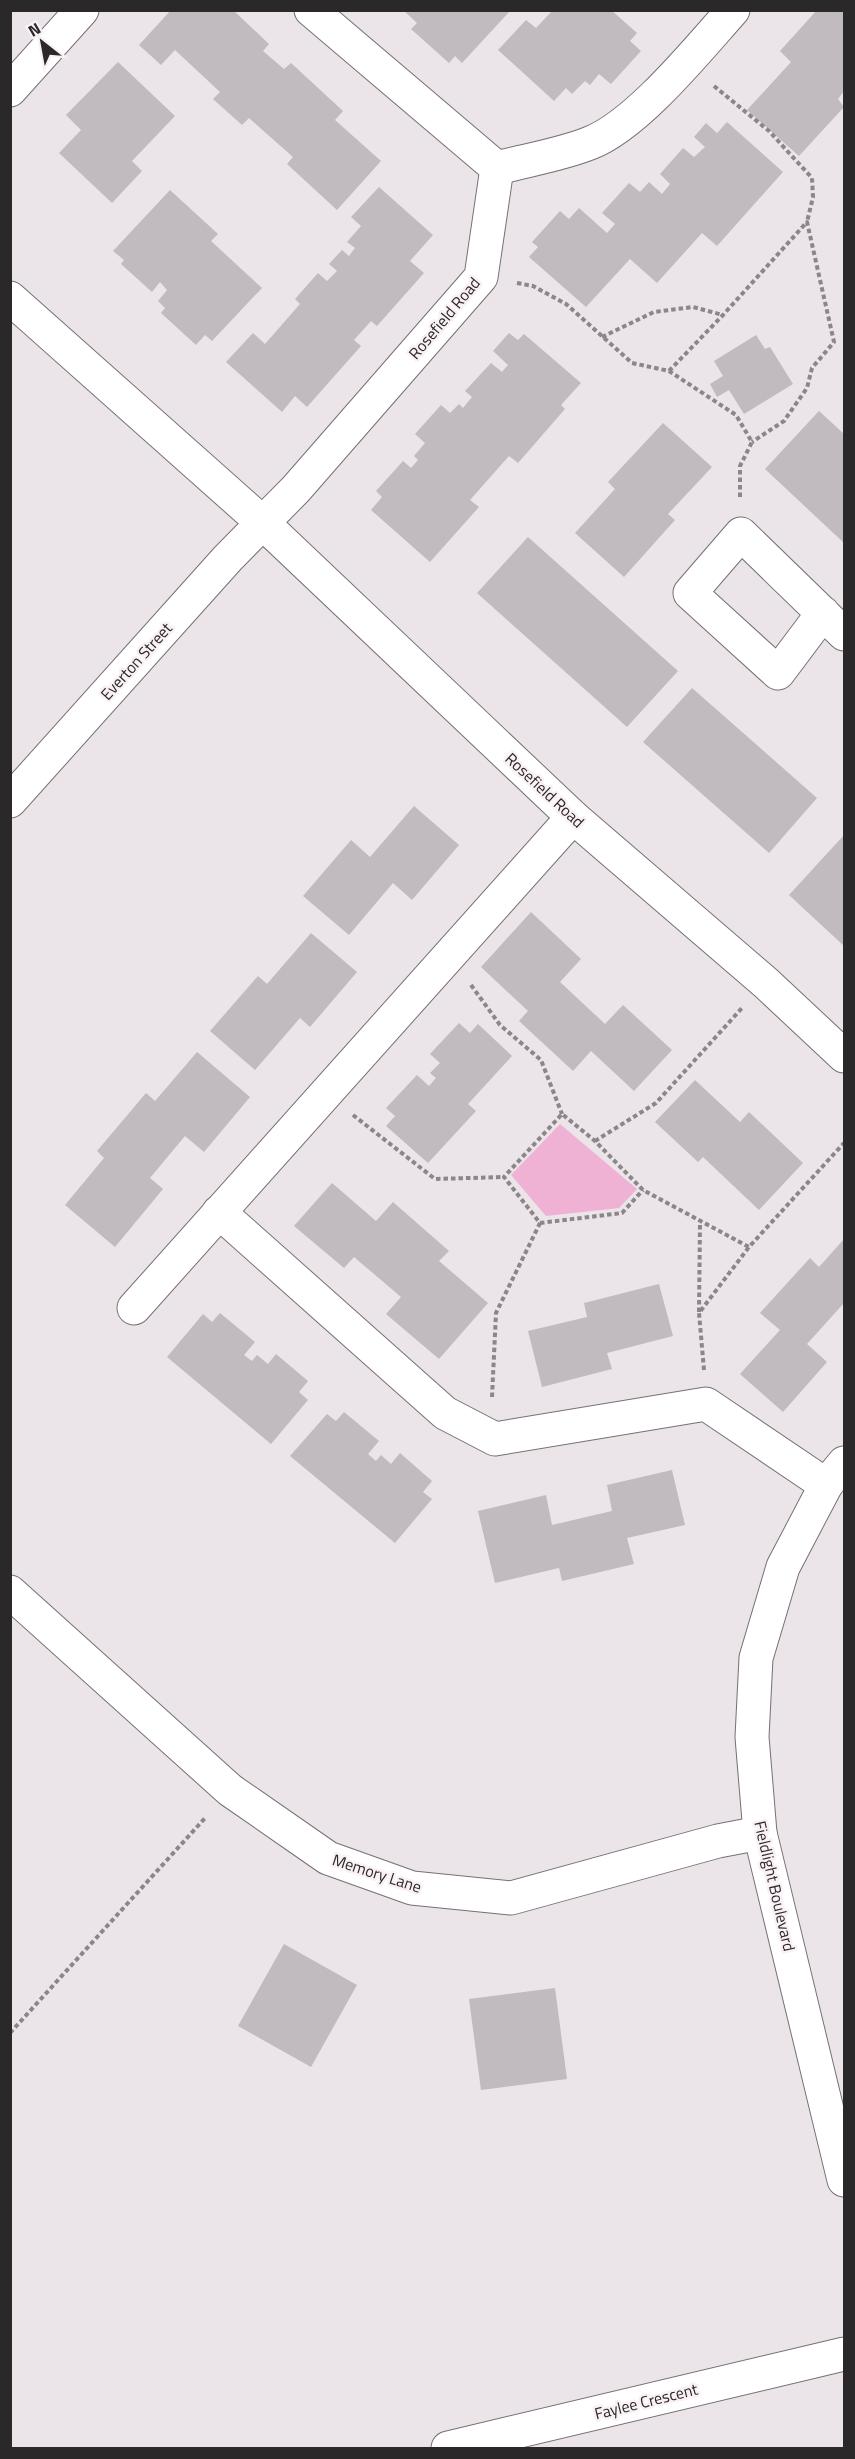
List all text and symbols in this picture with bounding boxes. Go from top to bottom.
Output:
north arrow [12,12,72,72]
text: N [23,16,45,42]
street label: Rosefield Road [402,272,486,364]
street label: Everton Street [95,617,178,705]
street label: Rosefield Road [500,747,590,833]
street label: Fieldlight Boulevard [748,1818,802,1954]
street label: Memory Lane [329,1847,425,1899]
street label: Faylee Crescent [592,2376,700,2425]

